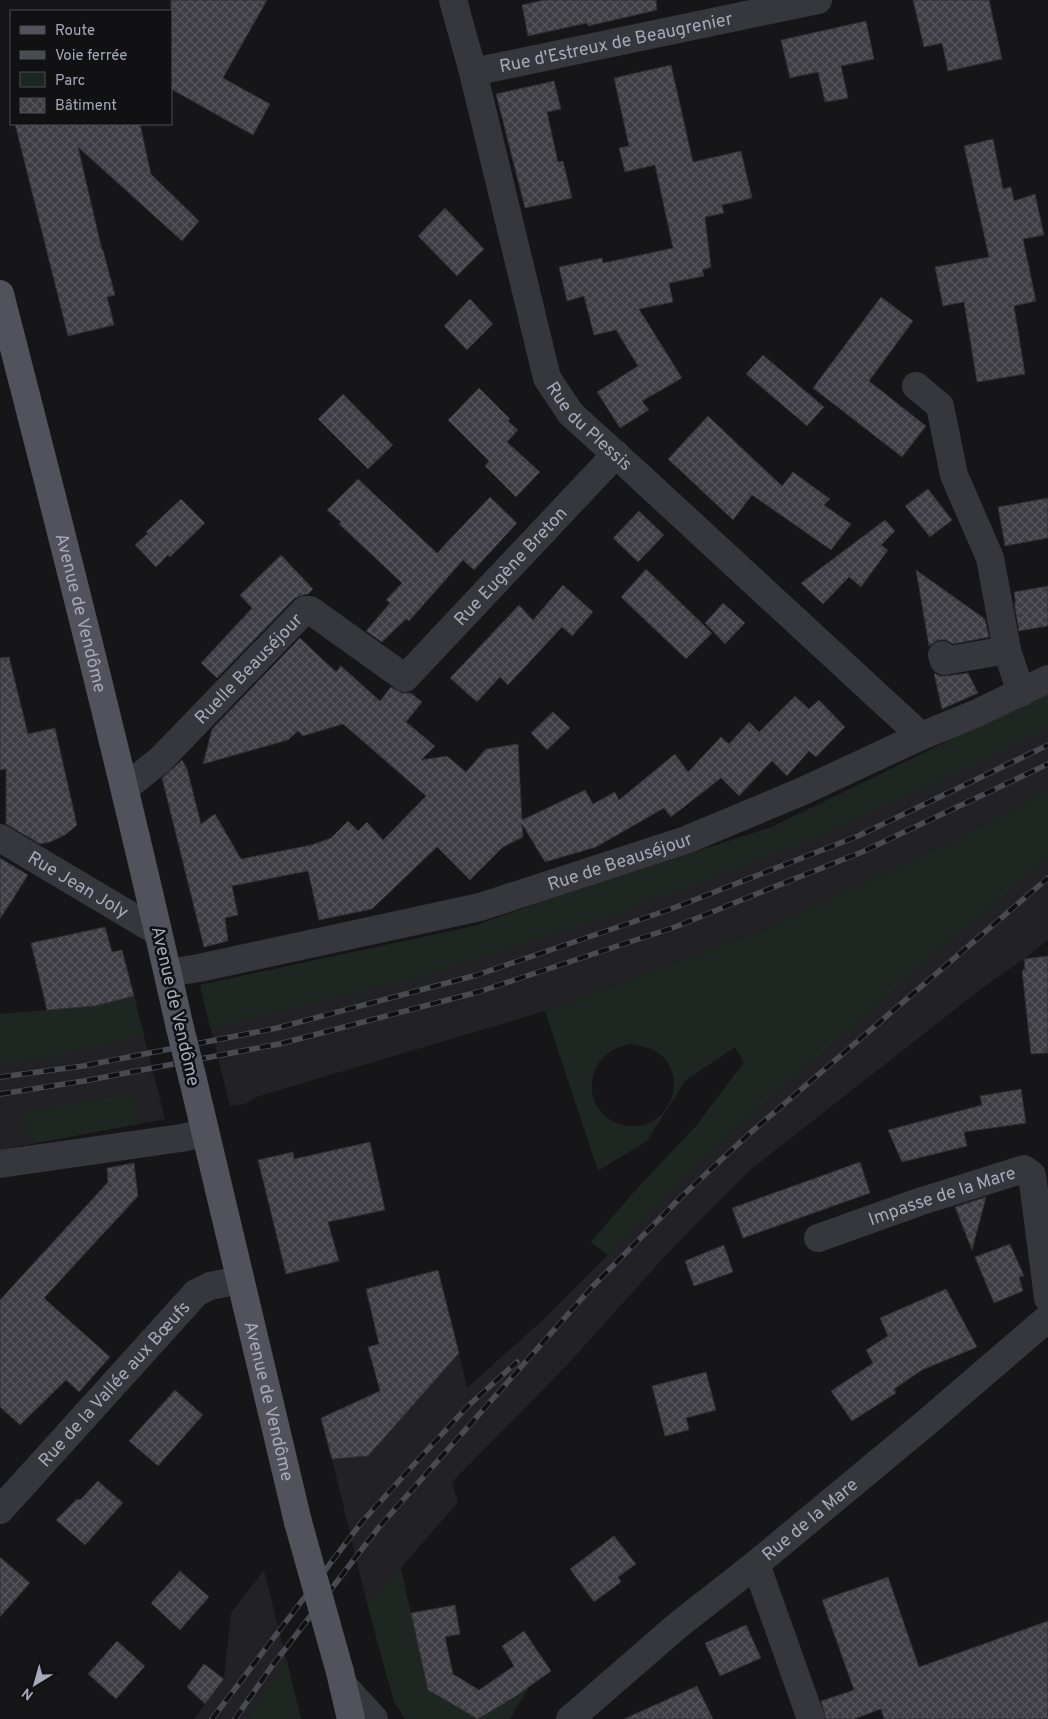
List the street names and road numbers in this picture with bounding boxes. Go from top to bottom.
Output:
street label: Rue d'Estreux de Beaugrenier [497,8,735,79]
street label: Rue du Plessis [540,378,636,477]
street label: Rue Eugène Breton [450,503,573,632]
street label: Avenue de Vendôme [49,531,111,695]
street label: Ruelle Beauséjour [191,609,308,730]
street label: Rue de Beauséjour [545,829,696,897]
street label: Rue Jean Joly [23,847,132,925]
street label: Avenue de Vendôme [145,924,204,1089]
street label: Impasse de la Mare [866,1162,1019,1232]
street label: Rue de la Vallée aux Bœufs [34,1297,196,1473]
street label: Avenue de Vendôme [238,1319,298,1484]
street label: Rue de la Mare [758,1474,863,1567]

